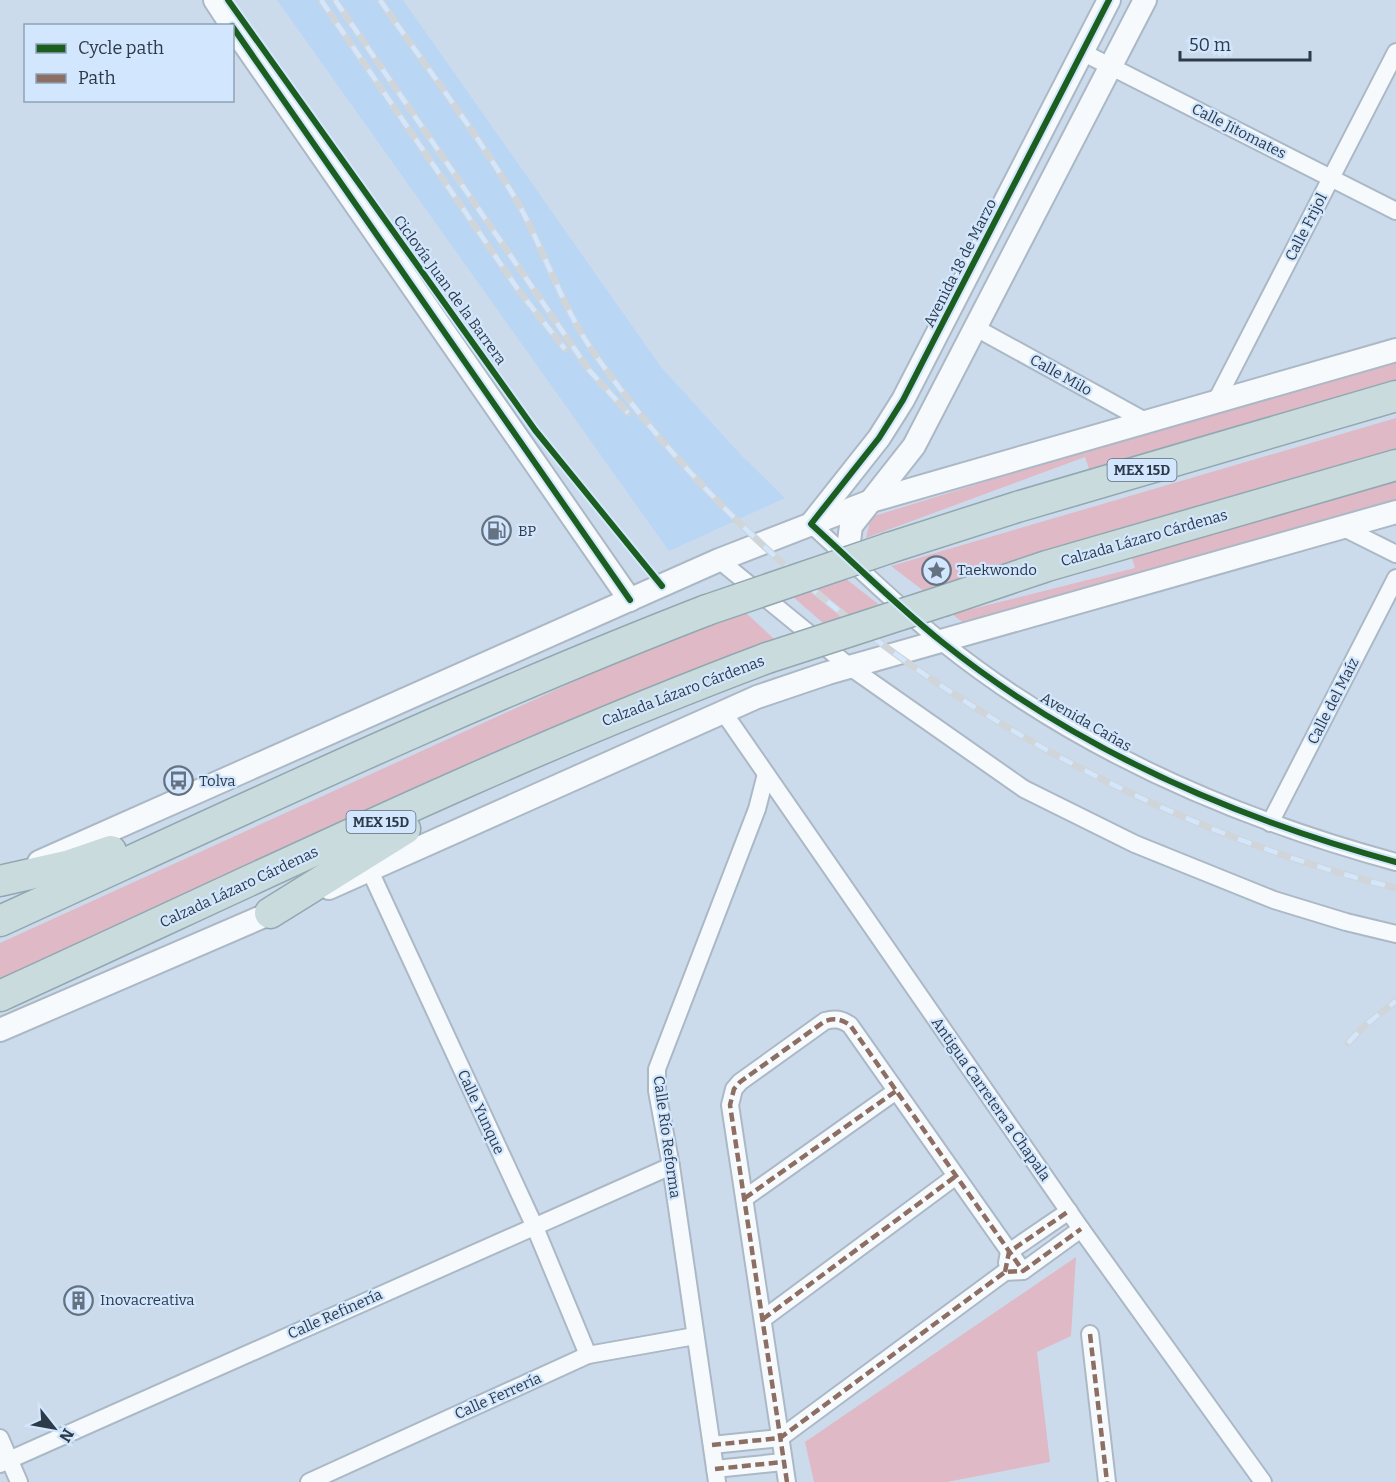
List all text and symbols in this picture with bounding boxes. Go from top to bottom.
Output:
legend [24,24,234,102]
scale bar [1180,24,1310,62]
text: 50 m [1189,34,1231,56]
text: Cycle path [78,37,164,59]
text: Path [78,67,116,89]
street label: Calle Jitomates [1189,99,1289,163]
street label: Calle Frijol [1281,190,1331,264]
street label: Avenida 18 de Marzo [920,196,1000,330]
street label: Ciclovía Juan de la Barrera [390,212,510,368]
street label: Calle Milo [1027,351,1095,399]
road number: MEX 15D [1108,459,1176,481]
street label: Calzada Lázaro Cárdenas [1059,506,1229,570]
fuel station icon: BP [481,515,513,547]
place label: BP [518,522,536,540]
place icon: Taekwondo [920,554,952,586]
place label: Taekwondo [957,561,1037,579]
street label: Calzada Lázaro Cárdenas [599,652,767,730]
street label: Calle del Maíz [1303,655,1363,747]
street label: Avenida Cañas [1037,689,1135,755]
bus stop icon: Tolva [162,765,194,797]
place label: Tolva [199,772,236,790]
road number: MEX 15D [346,811,416,833]
street label: Calzada Lázaro Cárdenas [157,842,321,932]
street label: Antigua Carretera a Chapala [928,1014,1054,1184]
street label: Calle Yunque [454,1067,508,1157]
street label: Calle Río Reforma [649,1075,685,1199]
building icon: Inovacreativa [63,1284,95,1316]
street label: Calle Refinería [285,1285,385,1343]
place label: Inovacreativa [100,1291,195,1309]
street label: Calle Ferrería [452,1369,544,1423]
north arrow [24,1398,84,1458]
text: N [55,1425,78,1446]

